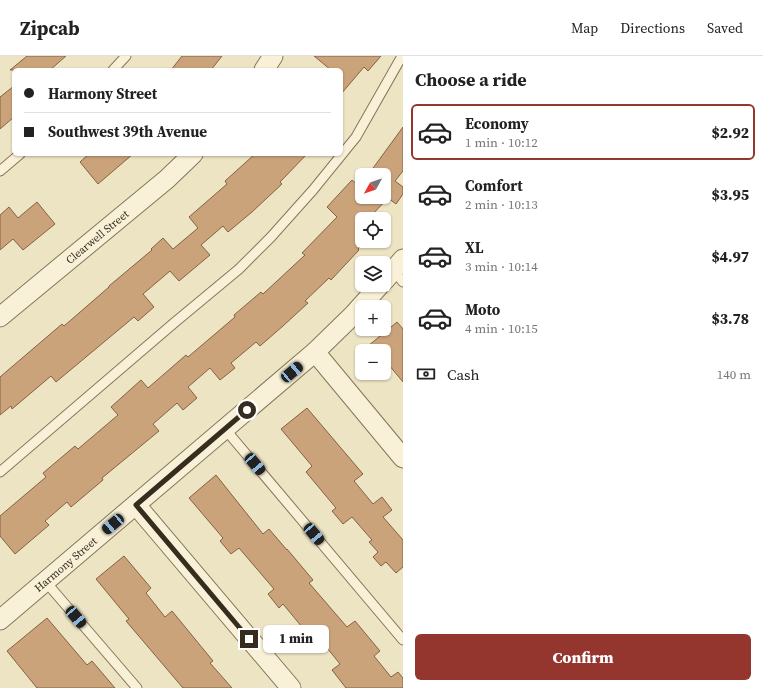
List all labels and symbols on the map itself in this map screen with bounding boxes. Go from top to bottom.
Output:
north arrow [355,168,391,204]
street label: Clearwell Street [63,206,132,267]
car [279,360,305,384]
route start [238,401,256,419]
car [243,451,267,477]
car [100,512,126,536]
car [302,521,326,547]
street label: Harmony Street [31,533,100,595]
car [64,604,88,630]
callout: 1 min [263,625,329,653]
route end [240,630,258,648]

